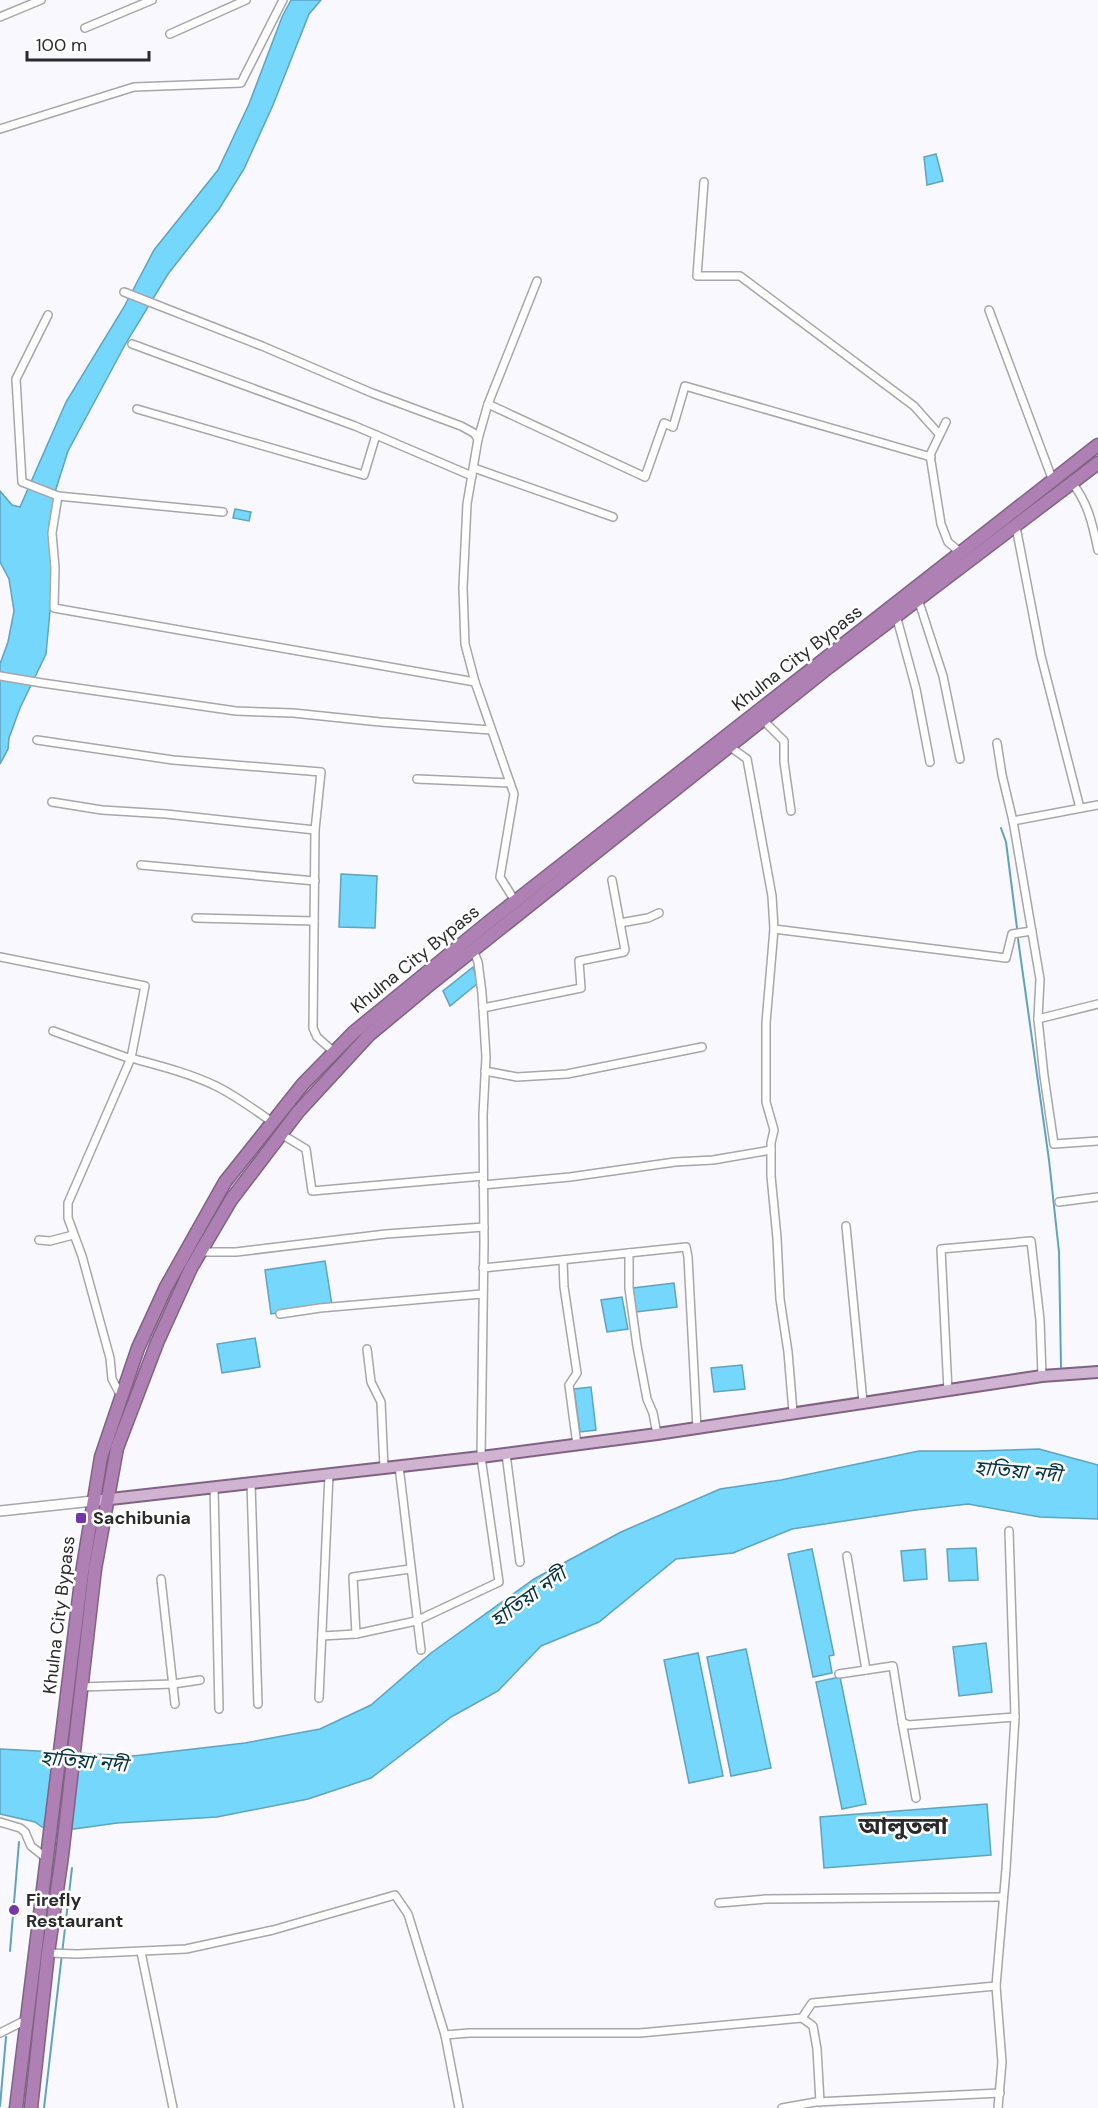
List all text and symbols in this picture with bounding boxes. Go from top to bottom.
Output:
scale bar [27,24,148,62]
text: 100 m [36,33,87,57]
street label: Khulna City Bypass [727,600,867,716]
street label: Khulna City Bypass [346,900,484,1018]
water label: হাতিয়া নদী [973,1454,1066,1488]
place label: Sachibunia [93,1506,191,1530]
marker: Sachibunia [74,1511,88,1525]
street label: Khulna City Bypass [37,1535,81,1695]
water label: হাতিয়া নদী [485,1559,574,1633]
water label: হাতিয়া নদী [39,1744,132,1778]
district label: আলুতলা [858,1810,949,1841]
place label: Firefly Restaurant [26,1888,123,1933]
marker: Firefly Restaurant [7,1903,21,1917]

